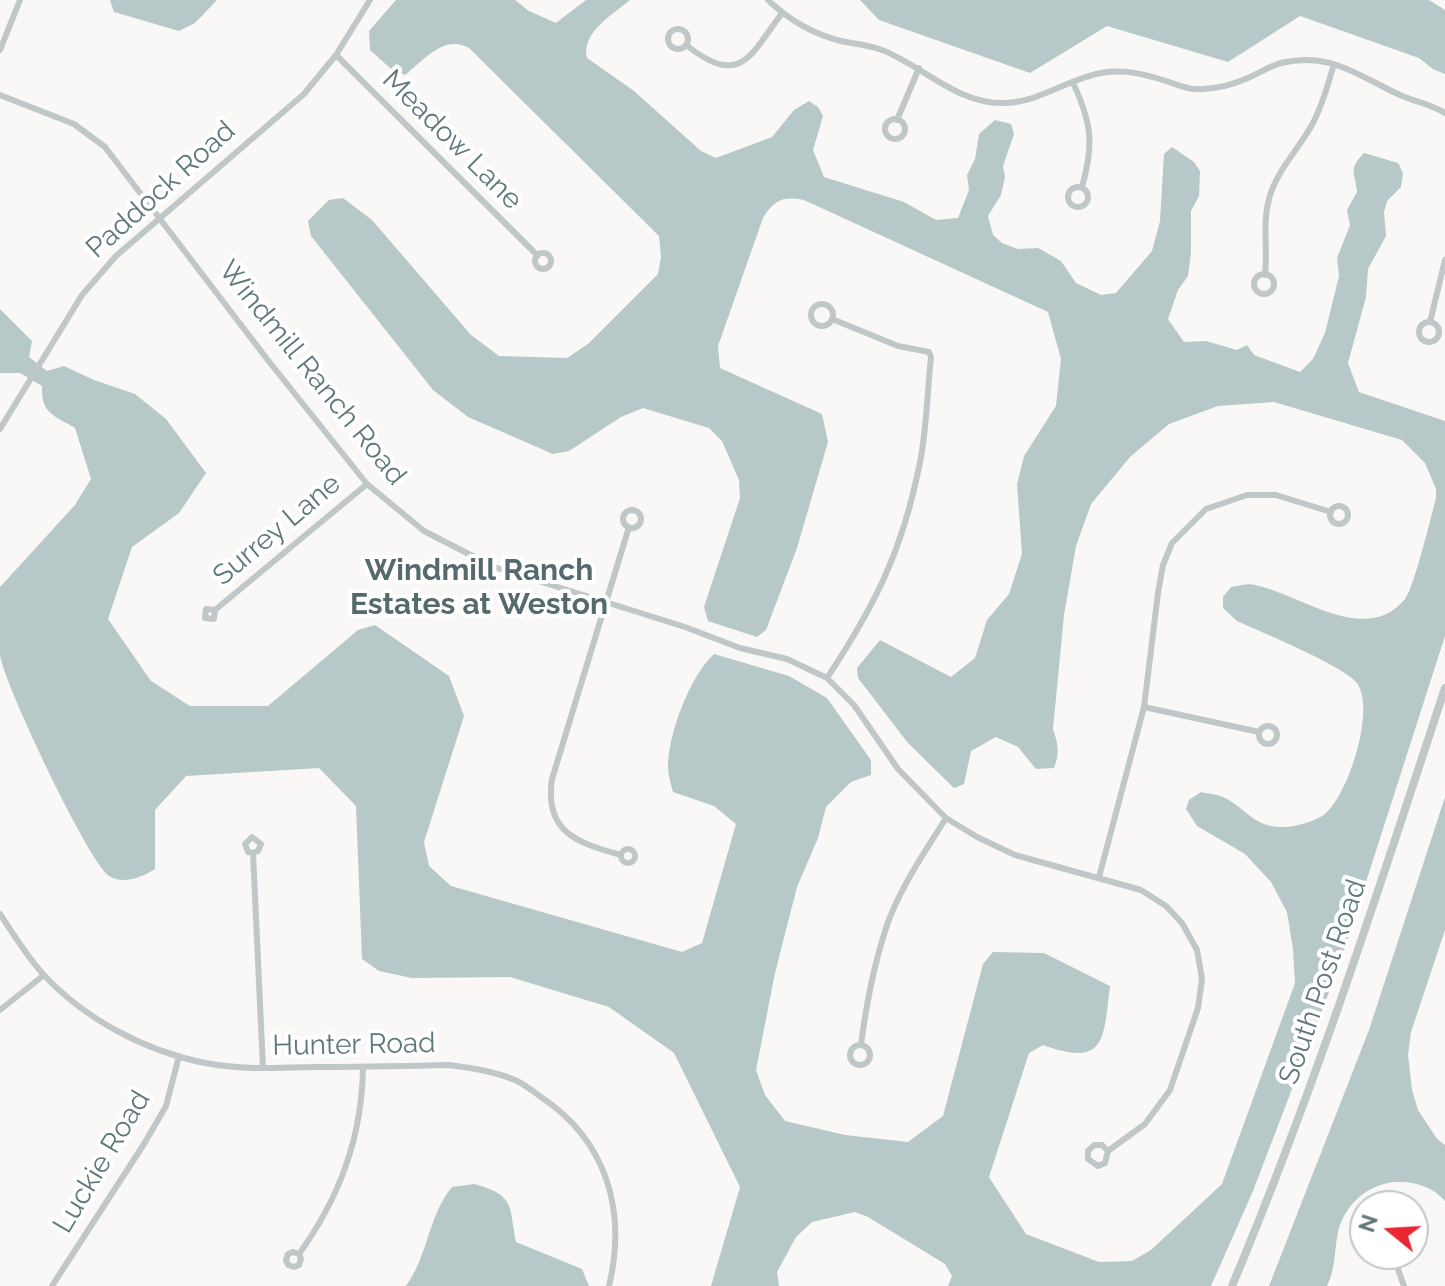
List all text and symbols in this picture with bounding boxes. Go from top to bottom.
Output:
street label: Meadow Lane [375,63,529,217]
street label: Paddock Road [80,114,242,266]
street label: Windmill Ranch Road [211,254,413,492]
street label: Surrey Lane [207,467,347,593]
district label: Windmill Ranch Estates at Weston [350,553,608,624]
street label: South Post Road [1272,875,1374,1089]
street label: Hunter Road [272,1027,436,1063]
street label: Luckie Road [46,1085,158,1239]
north arrow [1349,1190,1429,1270]
text: N [1353,1211,1383,1235]

